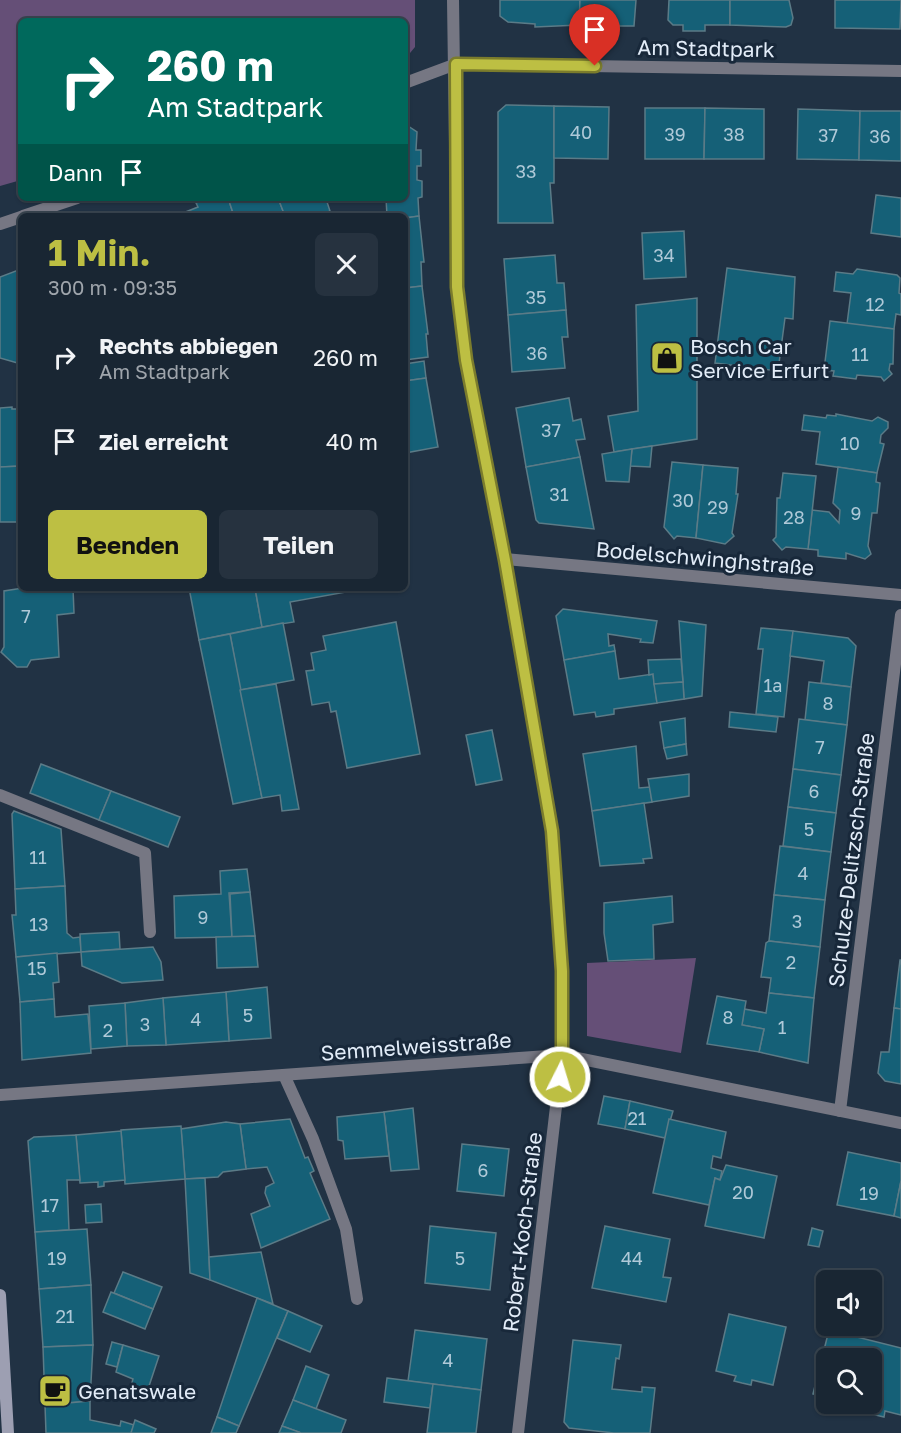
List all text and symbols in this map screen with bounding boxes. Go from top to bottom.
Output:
pin [569,4,620,66]
icon: arrive [578,13,611,46]
street label: Am Stadtpark [637,34,775,62]
text: 260 m [147,40,274,90]
icon: right [48,42,126,120]
text: Am Stadtpark [147,91,324,123]
house number: 40 [570,121,592,143]
house number: 39 [664,123,686,145]
house number: 38 [723,123,745,145]
house number: 37 [818,124,838,146]
house number: 36 [869,125,891,147]
icon: arrive [115,156,148,189]
text: Dann [48,159,103,186]
house number: 33 [515,160,537,182]
text: 1 Min. [48,231,151,274]
button: close [315,233,378,296]
house number: 34 [653,244,675,266]
text: 300 m · 09:35 [48,275,177,299]
house number: 35 [526,286,546,308]
house number: 12 [865,293,885,315]
text: Rechts abbiegen [99,332,278,359]
place label: Bosch Car Service Erfurt [690,333,830,383]
shop icon: Bosch Car Service Erfurt [649,340,685,376]
icon: right [48,341,81,374]
house number: 36 [526,342,548,364]
house number: 11 [851,343,869,365]
text: 260 m [313,344,378,371]
text: Am Stadtpark [99,359,230,383]
house number: 37 [541,419,561,441]
icon: arrive [48,425,81,458]
text: Ziel erreicht [99,428,228,455]
text: 40 m [326,428,378,455]
house number: 10 [840,432,860,454]
house number: 31 [549,483,569,505]
house number: 30 [672,489,694,511]
house number: 29 [707,496,729,518]
house number: 9 [851,502,861,524]
house number: 28 [783,506,805,528]
button: Beenden [48,510,207,579]
button: Teilen [219,510,378,579]
street label: Bodelschwinghstraße [595,536,815,580]
house number: 7 [21,605,31,627]
house number: 1a [764,674,782,696]
house number: 8 [823,692,833,714]
street label: Schulze-Delitzsch-Straße [822,731,880,989]
house number: 7 [815,736,825,758]
house number: 6 [809,780,819,802]
house number: 5 [804,818,814,840]
house number: 11 [29,846,47,868]
house number: 4 [798,862,809,884]
house number: 9 [198,906,208,928]
house number: 3 [792,910,802,932]
house number: 13 [29,913,49,935]
house number: 2 [786,951,796,973]
house number: 15 [27,957,47,979]
house number: 5 [243,1004,253,1026]
house number: 8 [723,1006,733,1028]
house number: 4 [191,1008,202,1030]
house number: 3 [140,1013,150,1035]
house number: 1 [778,1016,787,1038]
house number: 2 [103,1019,113,1041]
street label: Semmelweisstraße [320,1026,512,1066]
position arrow [528,1045,592,1109]
house number: 21 [627,1107,647,1129]
street label: Robert-Koch-Straße [497,1131,547,1333]
house number: 6 [478,1159,488,1181]
house number: 20 [732,1181,754,1203]
house number: 19 [859,1182,879,1204]
house number: 17 [41,1194,59,1216]
house number: 19 [47,1247,67,1269]
house number: 5 [455,1247,465,1269]
house number: 44 [621,1247,643,1269]
map controls [816,1270,882,1414]
button: sound [816,1270,882,1336]
house number: 21 [55,1305,75,1327]
button: search [816,1348,882,1414]
house number: 4 [443,1349,454,1371]
cafe icon: Genatswale [37,1373,73,1409]
place label: Genatswale [78,1378,196,1404]

